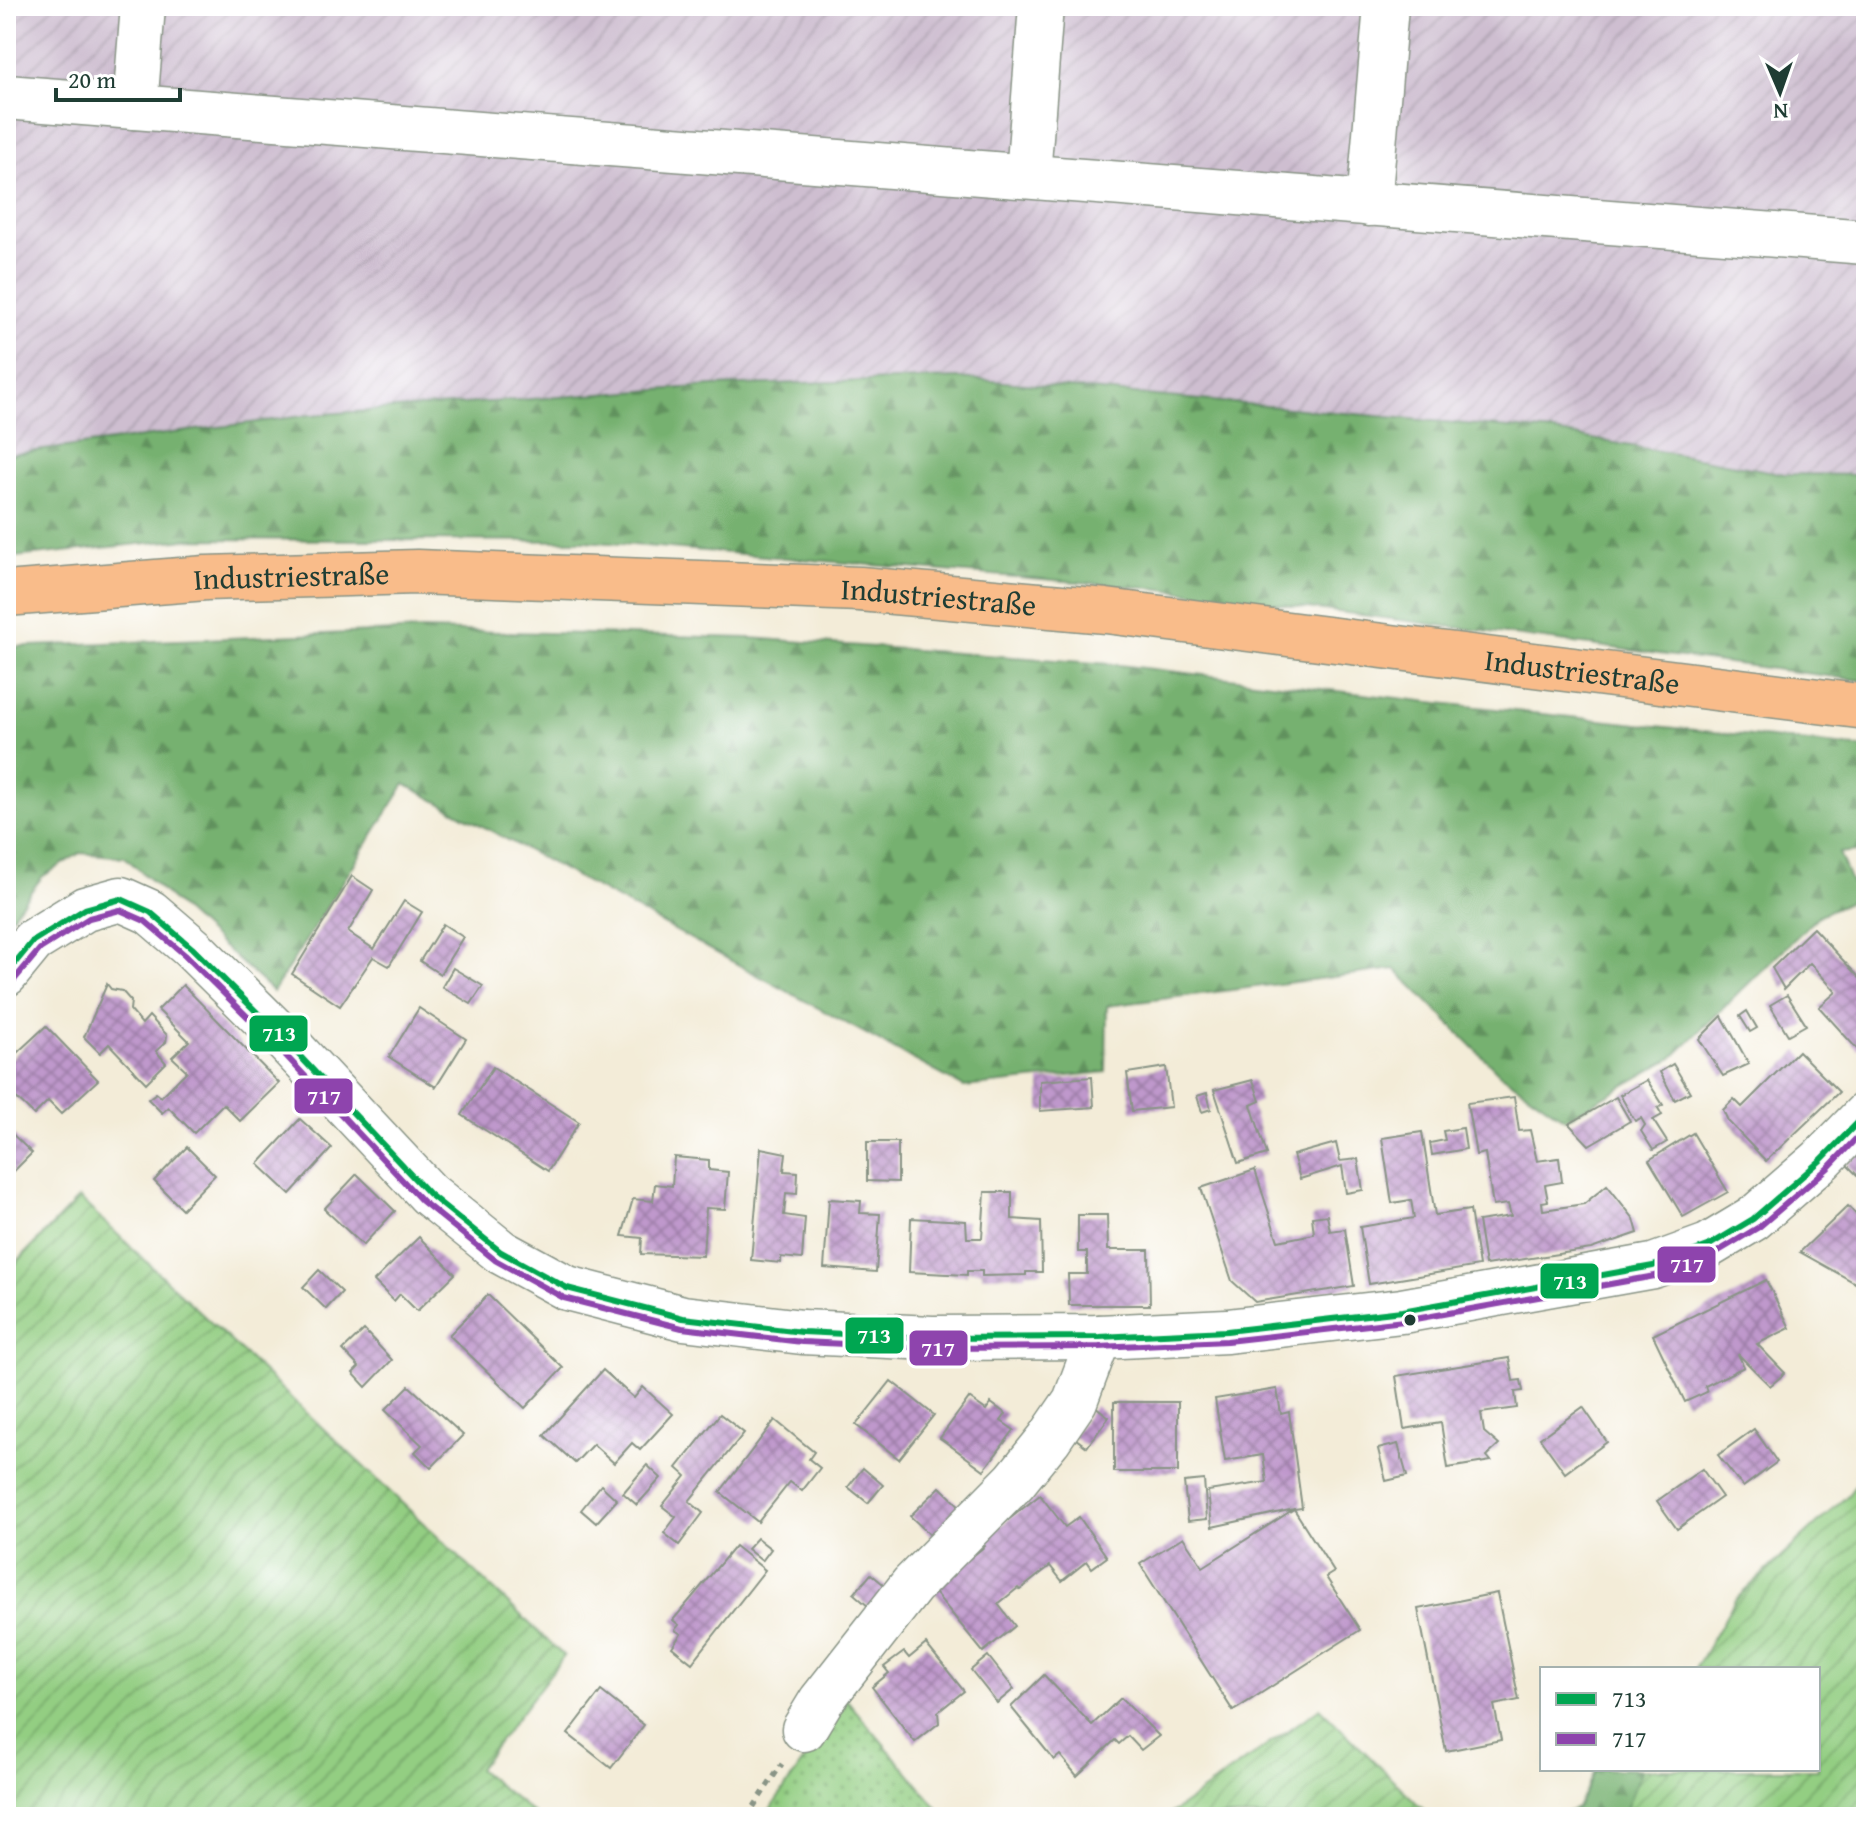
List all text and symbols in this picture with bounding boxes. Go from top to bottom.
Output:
scale bar [56,52,180,102]
north arrow [1740,52,1820,132]
text: 20 m [68,62,116,97]
text: N [1773,96,1789,128]
street label: Industriestraße [192,551,390,601]
street label: Industriestraße [840,566,1038,627]
street label: Industriestraße [1482,637,1682,705]
line badge: 713 [248,1014,309,1053]
text: 713 [262,1017,296,1049]
line badge: 717 [293,1077,354,1115]
text: 717 [307,1080,341,1112]
line badge: 717 [1656,1245,1717,1284]
text: 717 [1670,1248,1704,1280]
line badge: 713 [1539,1262,1600,1300]
text: 713 [1553,1265,1587,1297]
unlabelled marker [1402,1312,1418,1328]
line badge: 713 [844,1316,905,1355]
text: 713 [857,1319,891,1351]
line badge: 717 [908,1329,969,1367]
text: 717 [921,1332,955,1364]
legend [1540,1667,1820,1771]
text: 713 [1612,1681,1647,1716]
text: 717 [1612,1721,1647,1756]

